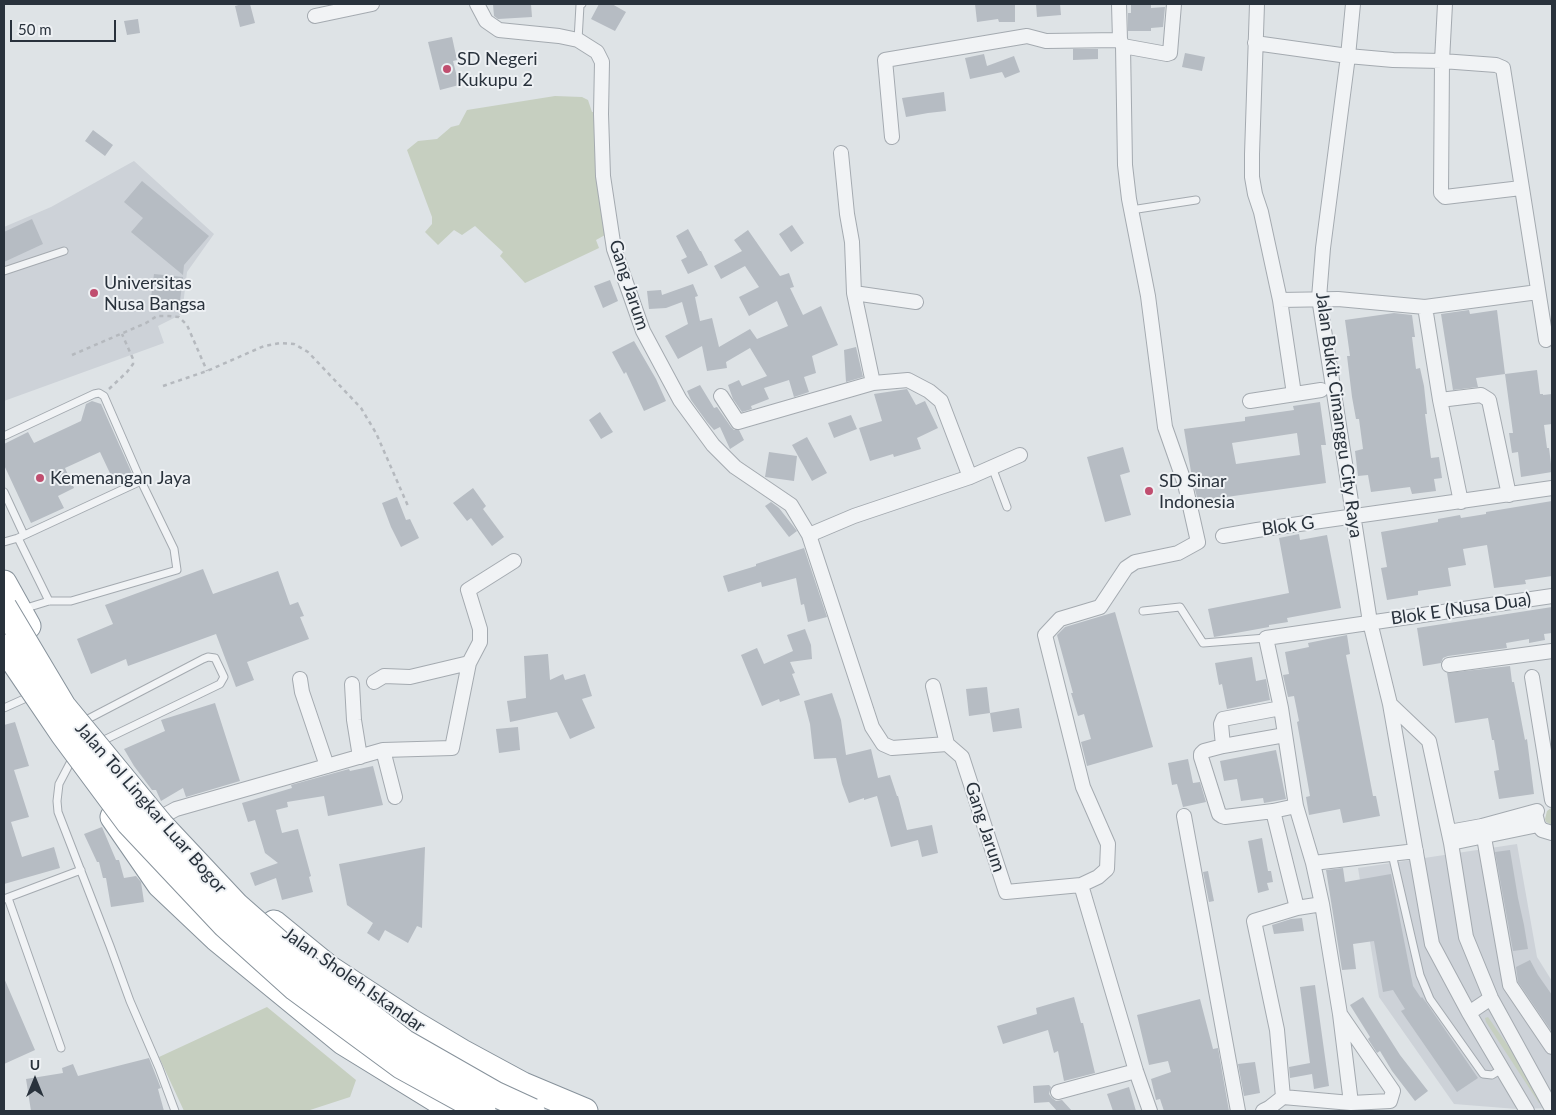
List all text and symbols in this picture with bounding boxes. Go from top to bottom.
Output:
scale bar [12,10,119,42]
text: 50 m [18,20,52,38]
place label: SD Negeri Kukupu 2 [457,48,538,90]
marker: SD Negeri Kukupu 2 [441,63,453,75]
street label: Gang Jarum [604,237,654,333]
place label: Universitas Nusa Bangsa [104,272,206,314]
marker: Universitas Nusa Bangsa [88,287,100,299]
street label: Jalan Bukit Cimanggu City Raya [1311,291,1367,539]
place label: Kemenangan Jaya [50,467,191,489]
place label: SD Sinar Indonesia [1159,470,1235,512]
marker: Kemenangan Jaya [34,472,46,484]
marker: SD Sinar Indonesia [1143,485,1155,497]
street label: Blok G [1260,512,1316,540]
street label: Blok E (Nusa Dua) [1389,588,1533,630]
street label: Jalan Tol Lingkar Luar Bogor [71,718,231,898]
street label: Gang Jarum [960,779,1010,875]
street label: Jalan Sholeh Iskandar [279,923,429,1037]
north arrow [10,1055,60,1105]
text: U [30,1056,40,1073]

